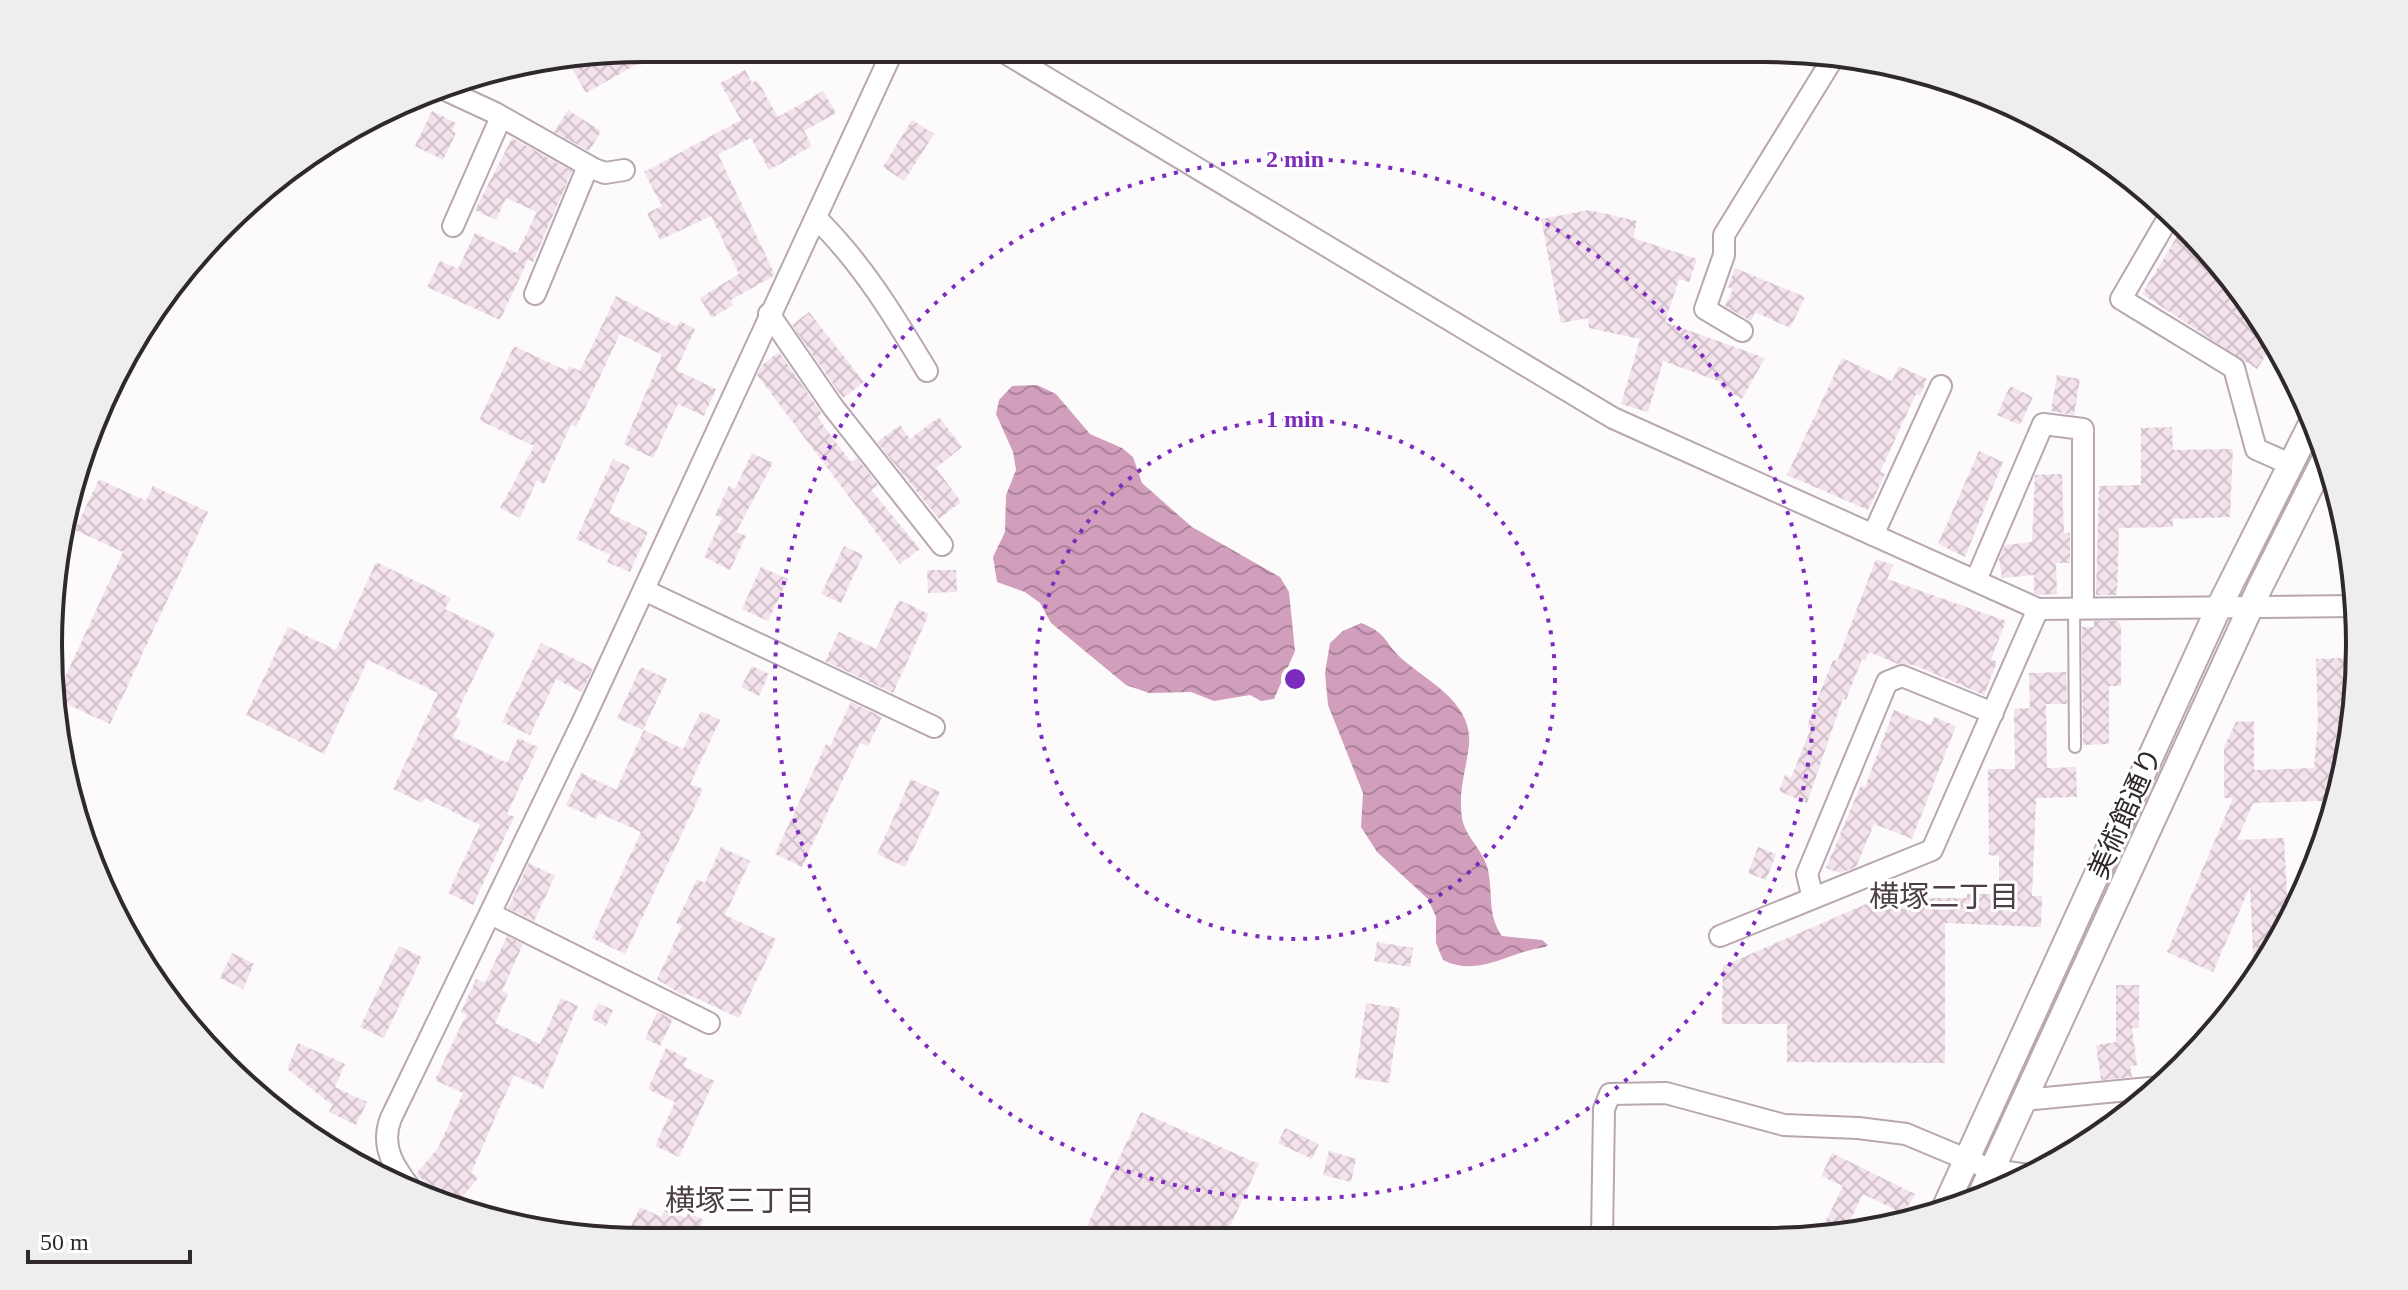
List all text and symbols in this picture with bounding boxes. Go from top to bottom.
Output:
text: 2 min [1266,146,1324,172]
text: 1 min [1266,406,1324,432]
centre of rings [1281,665,1309,693]
street label: 美術館通り [2082,743,2168,883]
district label: 横塚二丁目 [1869,880,2019,913]
district label: 横塚三丁目 [665,1184,815,1217]
scale bar [28,1214,190,1264]
text: 50 m [40,1229,89,1255]

